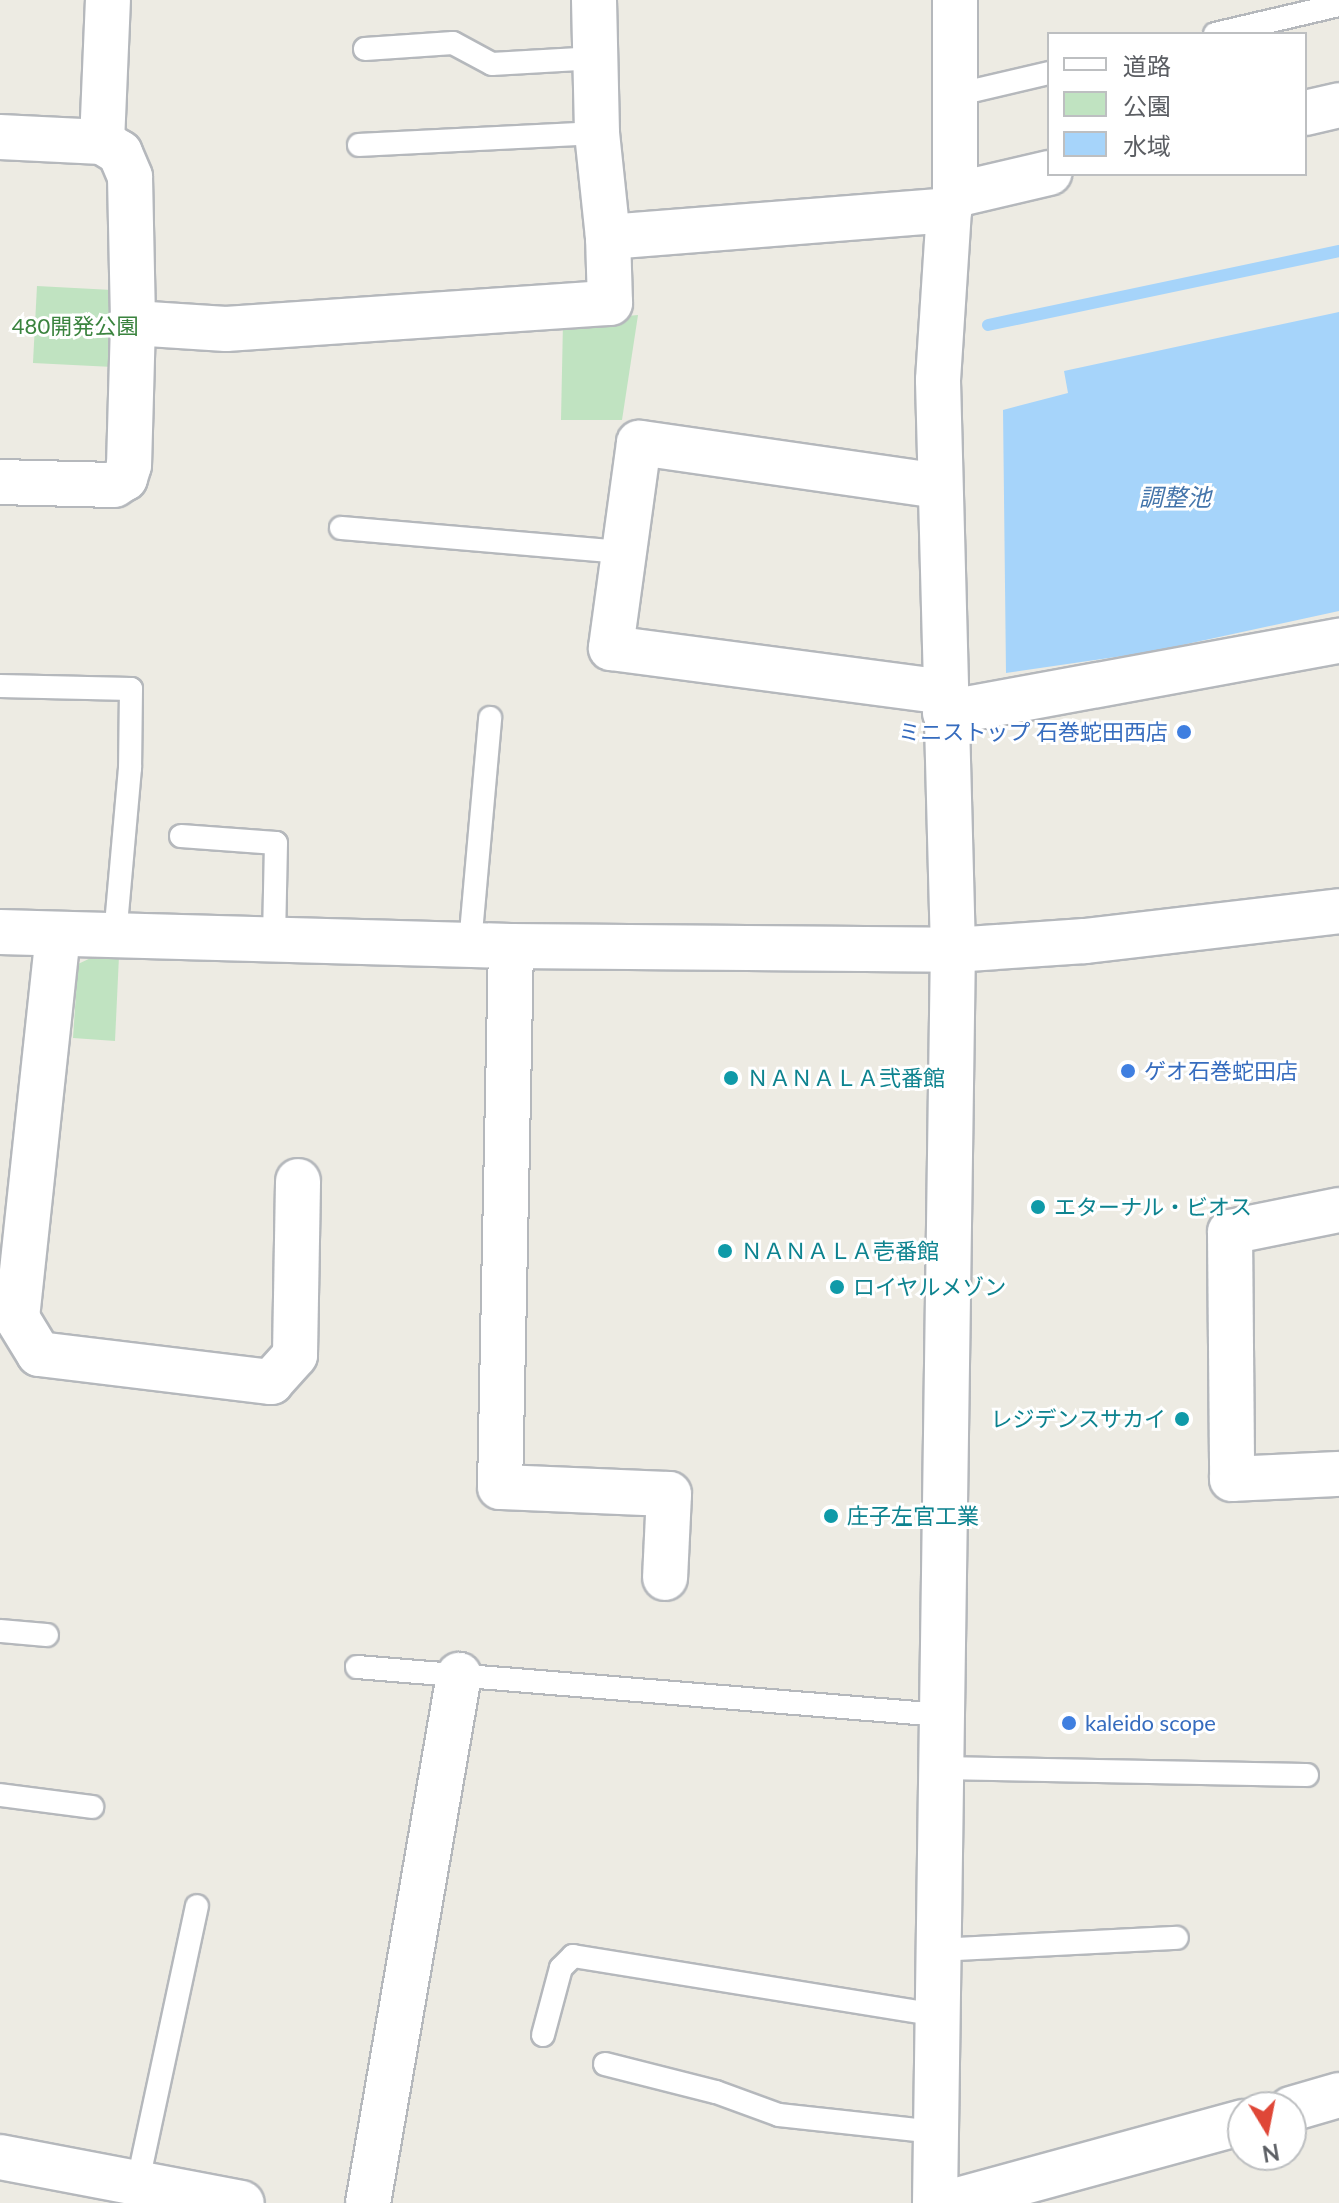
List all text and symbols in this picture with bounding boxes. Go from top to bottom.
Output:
legend [1047,32,1307,176]
text: 道路 [1123,51,1171,80]
text: 公園 [1123,91,1171,120]
text: 水域 [1123,131,1171,160]
park label: 480開発公園 [12,313,138,339]
water label: 調整池 [1139,483,1211,511]
place label: ミニストップ 石巻蛇田西店 [898,719,1168,745]
marker: ミニストップ 石巻蛇田西店 [1175,723,1193,741]
place label: ゲオ石巻蛇田店 [1144,1058,1298,1084]
marker: ゲオ石巻蛇田店 [1119,1062,1137,1080]
place label: ＮＡＮＡＬＡ弐番館 [747,1065,945,1091]
marker: ＮＡＮＡＬＡ弐番館 [722,1069,740,1087]
place label: エターナル・ビオス [1054,1194,1252,1220]
marker: エターナル・ビオス [1029,1198,1047,1216]
place label: ＮＡＮＡＬＡ壱番館 [741,1238,939,1264]
marker: ＮＡＮＡＬＡ壱番館 [716,1242,734,1260]
place label: ロイヤルメゾン [853,1274,1007,1300]
marker: ロイヤルメゾン [828,1278,846,1296]
place label: レジデンスサカイ [990,1406,1166,1432]
marker: レジデンスサカイ [1173,1410,1191,1428]
place label: 庄子左官工業 [847,1503,979,1529]
marker: 庄子左官工業 [822,1507,840,1525]
place label: kaleido scope [1085,1710,1216,1736]
marker: kaleido scope [1060,1714,1078,1732]
north arrow [1227,2091,1307,2171]
text: N [1260,2138,1282,2168]

